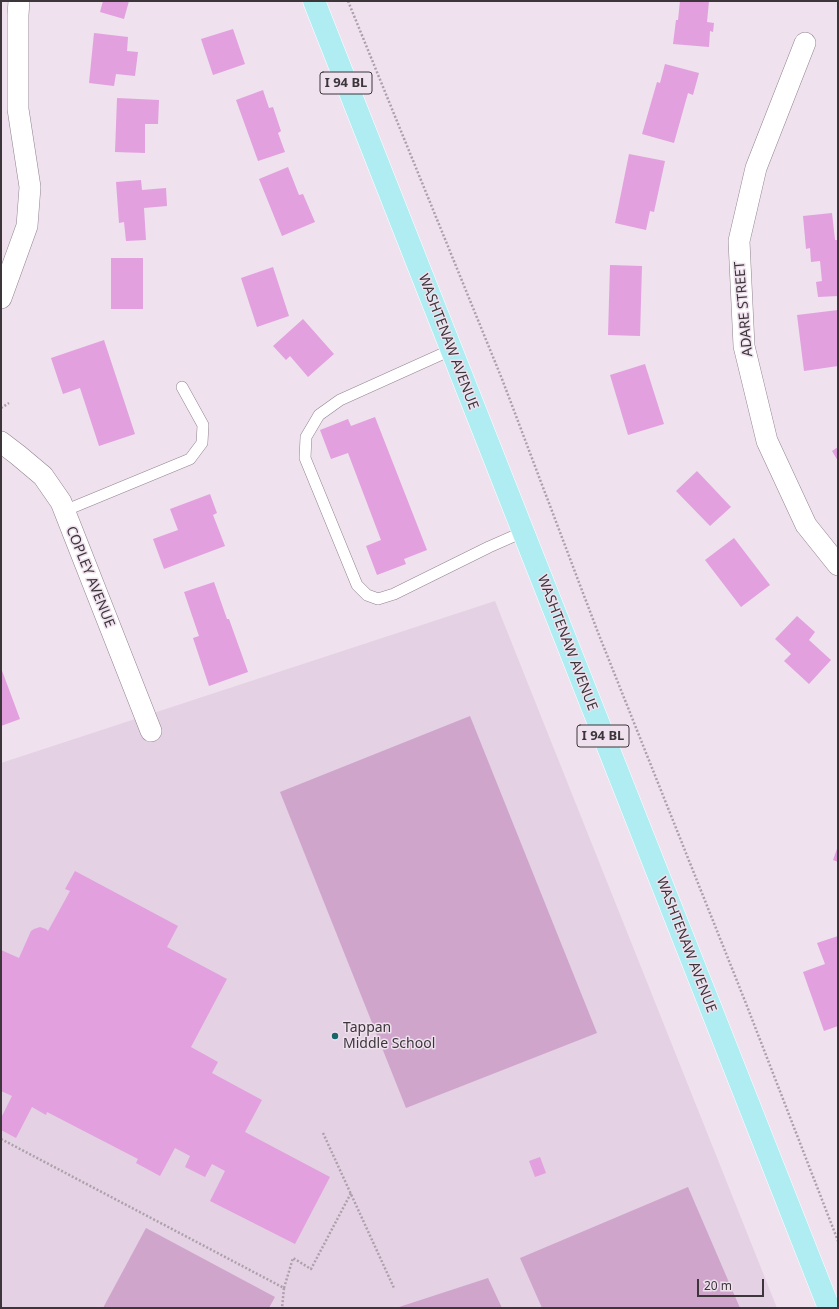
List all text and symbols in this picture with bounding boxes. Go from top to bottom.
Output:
road number: I 94 BL [320,72,372,94]
street label: ADARE STREET [731,261,757,357]
street label: WASHTENAW AVENUE [414,272,482,412]
street label: COPLEY AVENUE [62,524,118,630]
street label: WASHTENAW AVENUE [533,573,601,713]
road number: I 94 BL [577,725,629,747]
street label: WASHTENAW AVENUE [652,875,720,1015]
place label: Tappan Middle School [343,1020,435,1052]
marker: Tappan Middle School [330,1031,340,1041]
scale bar [699,1271,766,1297]
text: 20 m [704,1277,732,1294]

